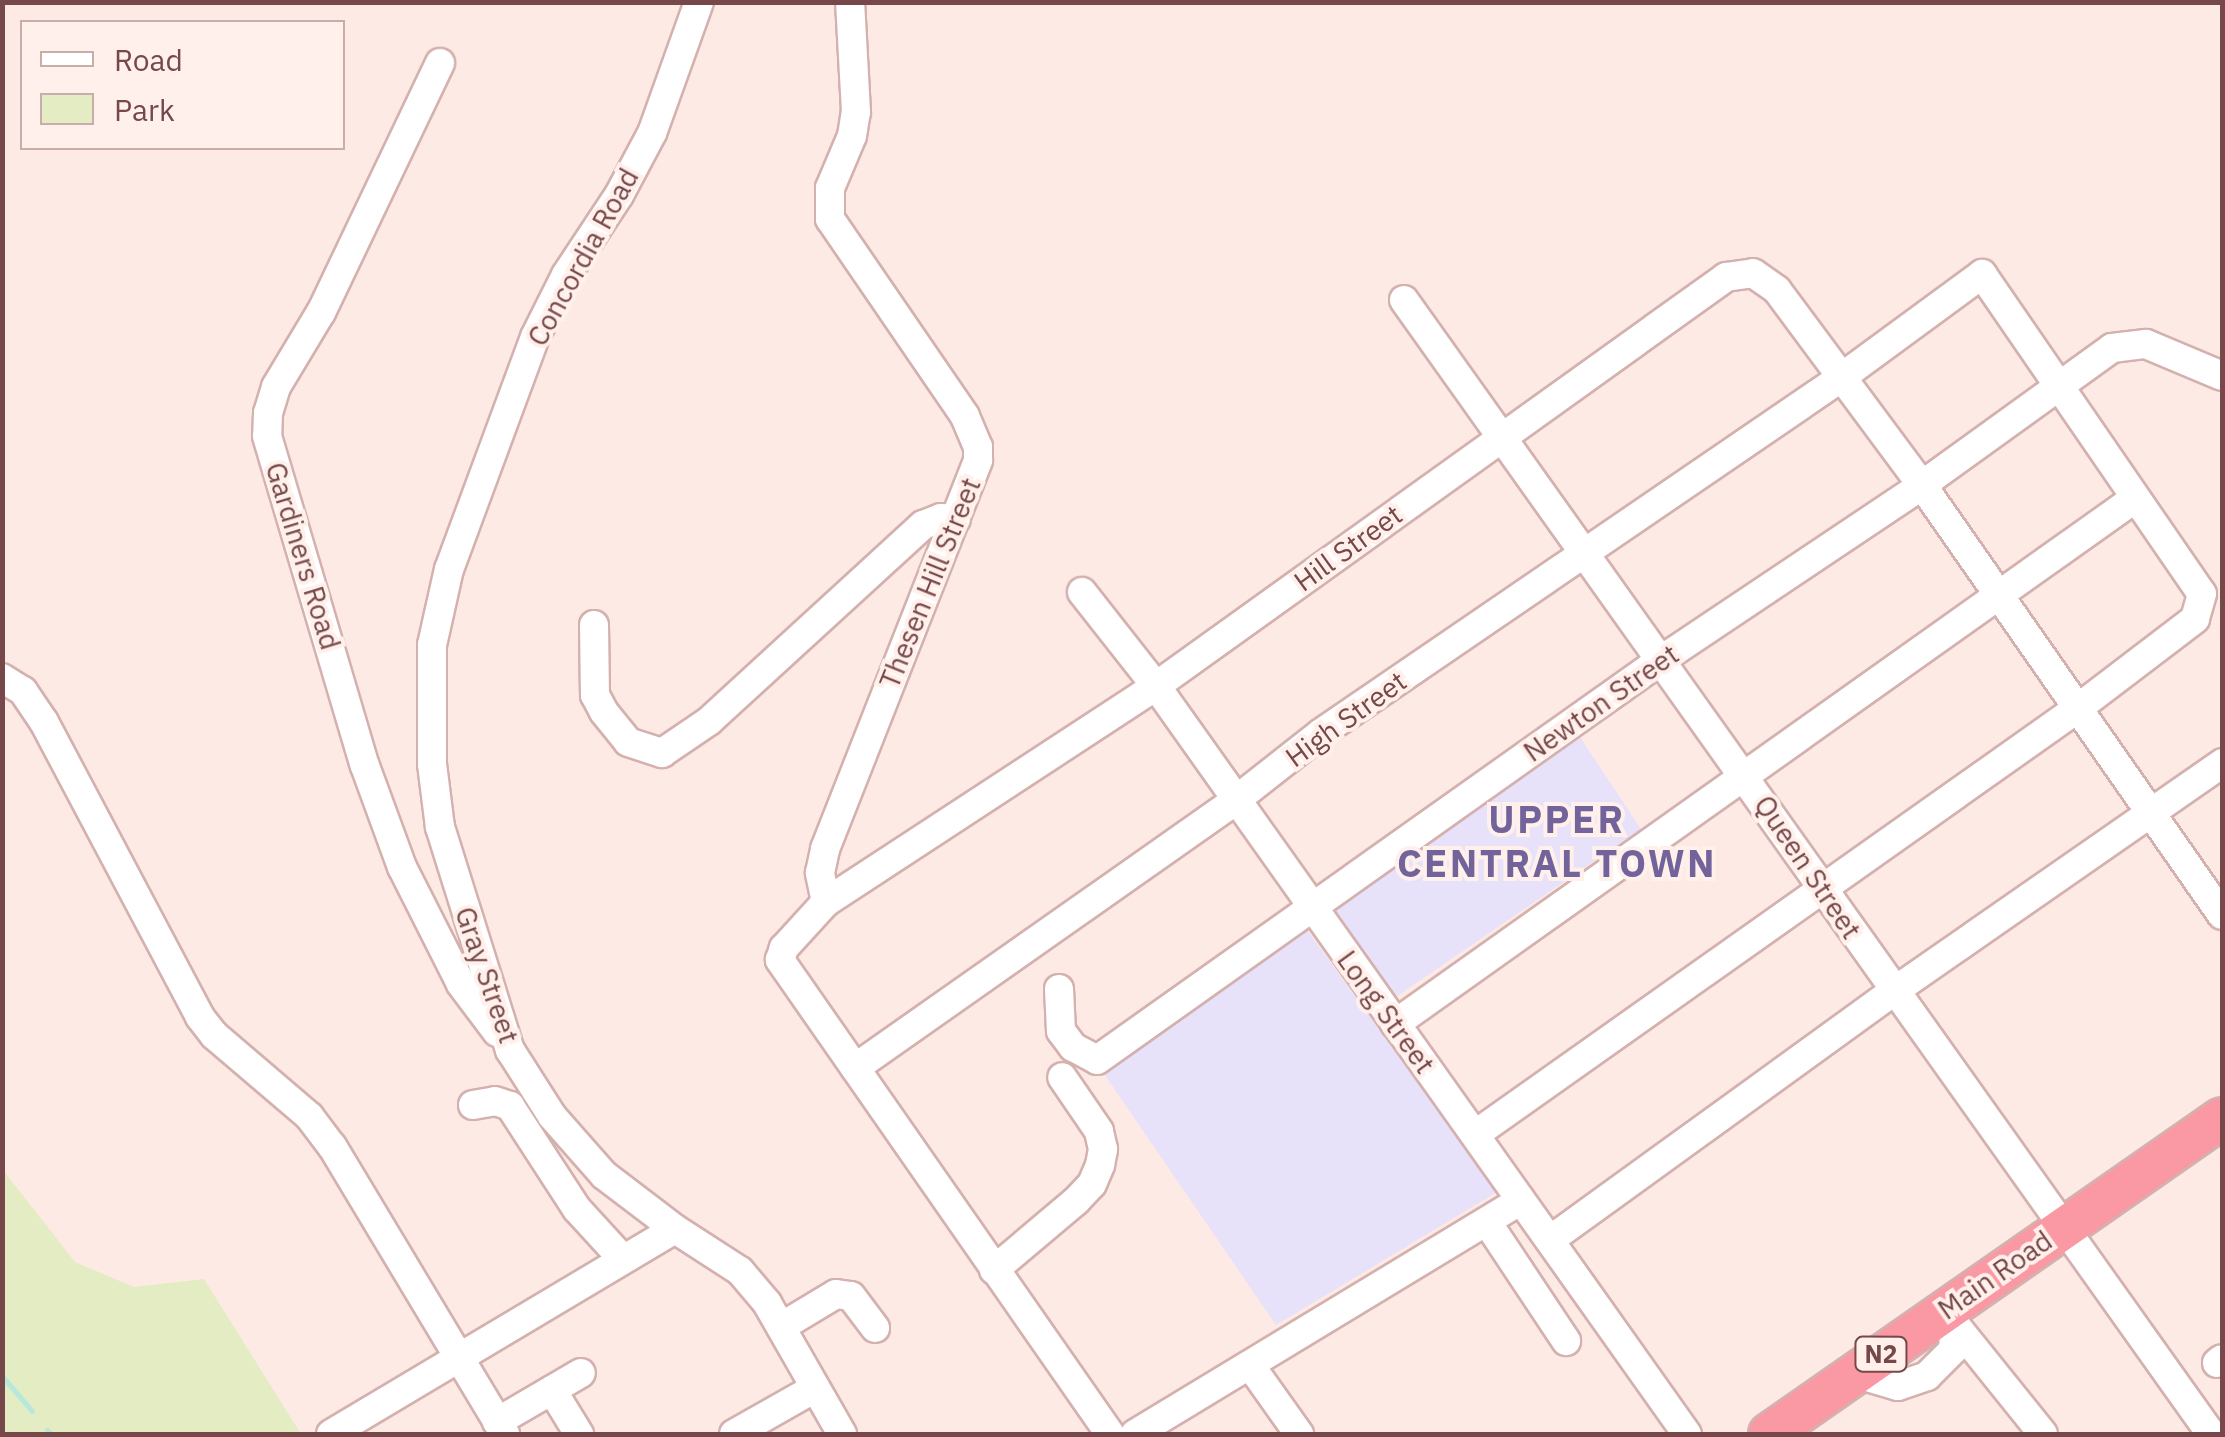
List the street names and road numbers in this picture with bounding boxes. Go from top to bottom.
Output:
street label: Concordia Road [520,162,646,352]
street label: Gardiners Road [259,458,347,654]
street label: Thesen Hill Street [872,473,988,693]
street label: Hill Street [1287,498,1409,598]
street label: Newton Street [1517,637,1685,769]
street label: High Street [1279,664,1413,774]
street label: Queen Street [1748,789,1868,945]
street label: Gray Street [448,902,526,1048]
street label: Long Street [1330,944,1442,1080]
street label: Main Road [1931,1224,2059,1326]
road number: N2 [1854,1334,1908,1374]

